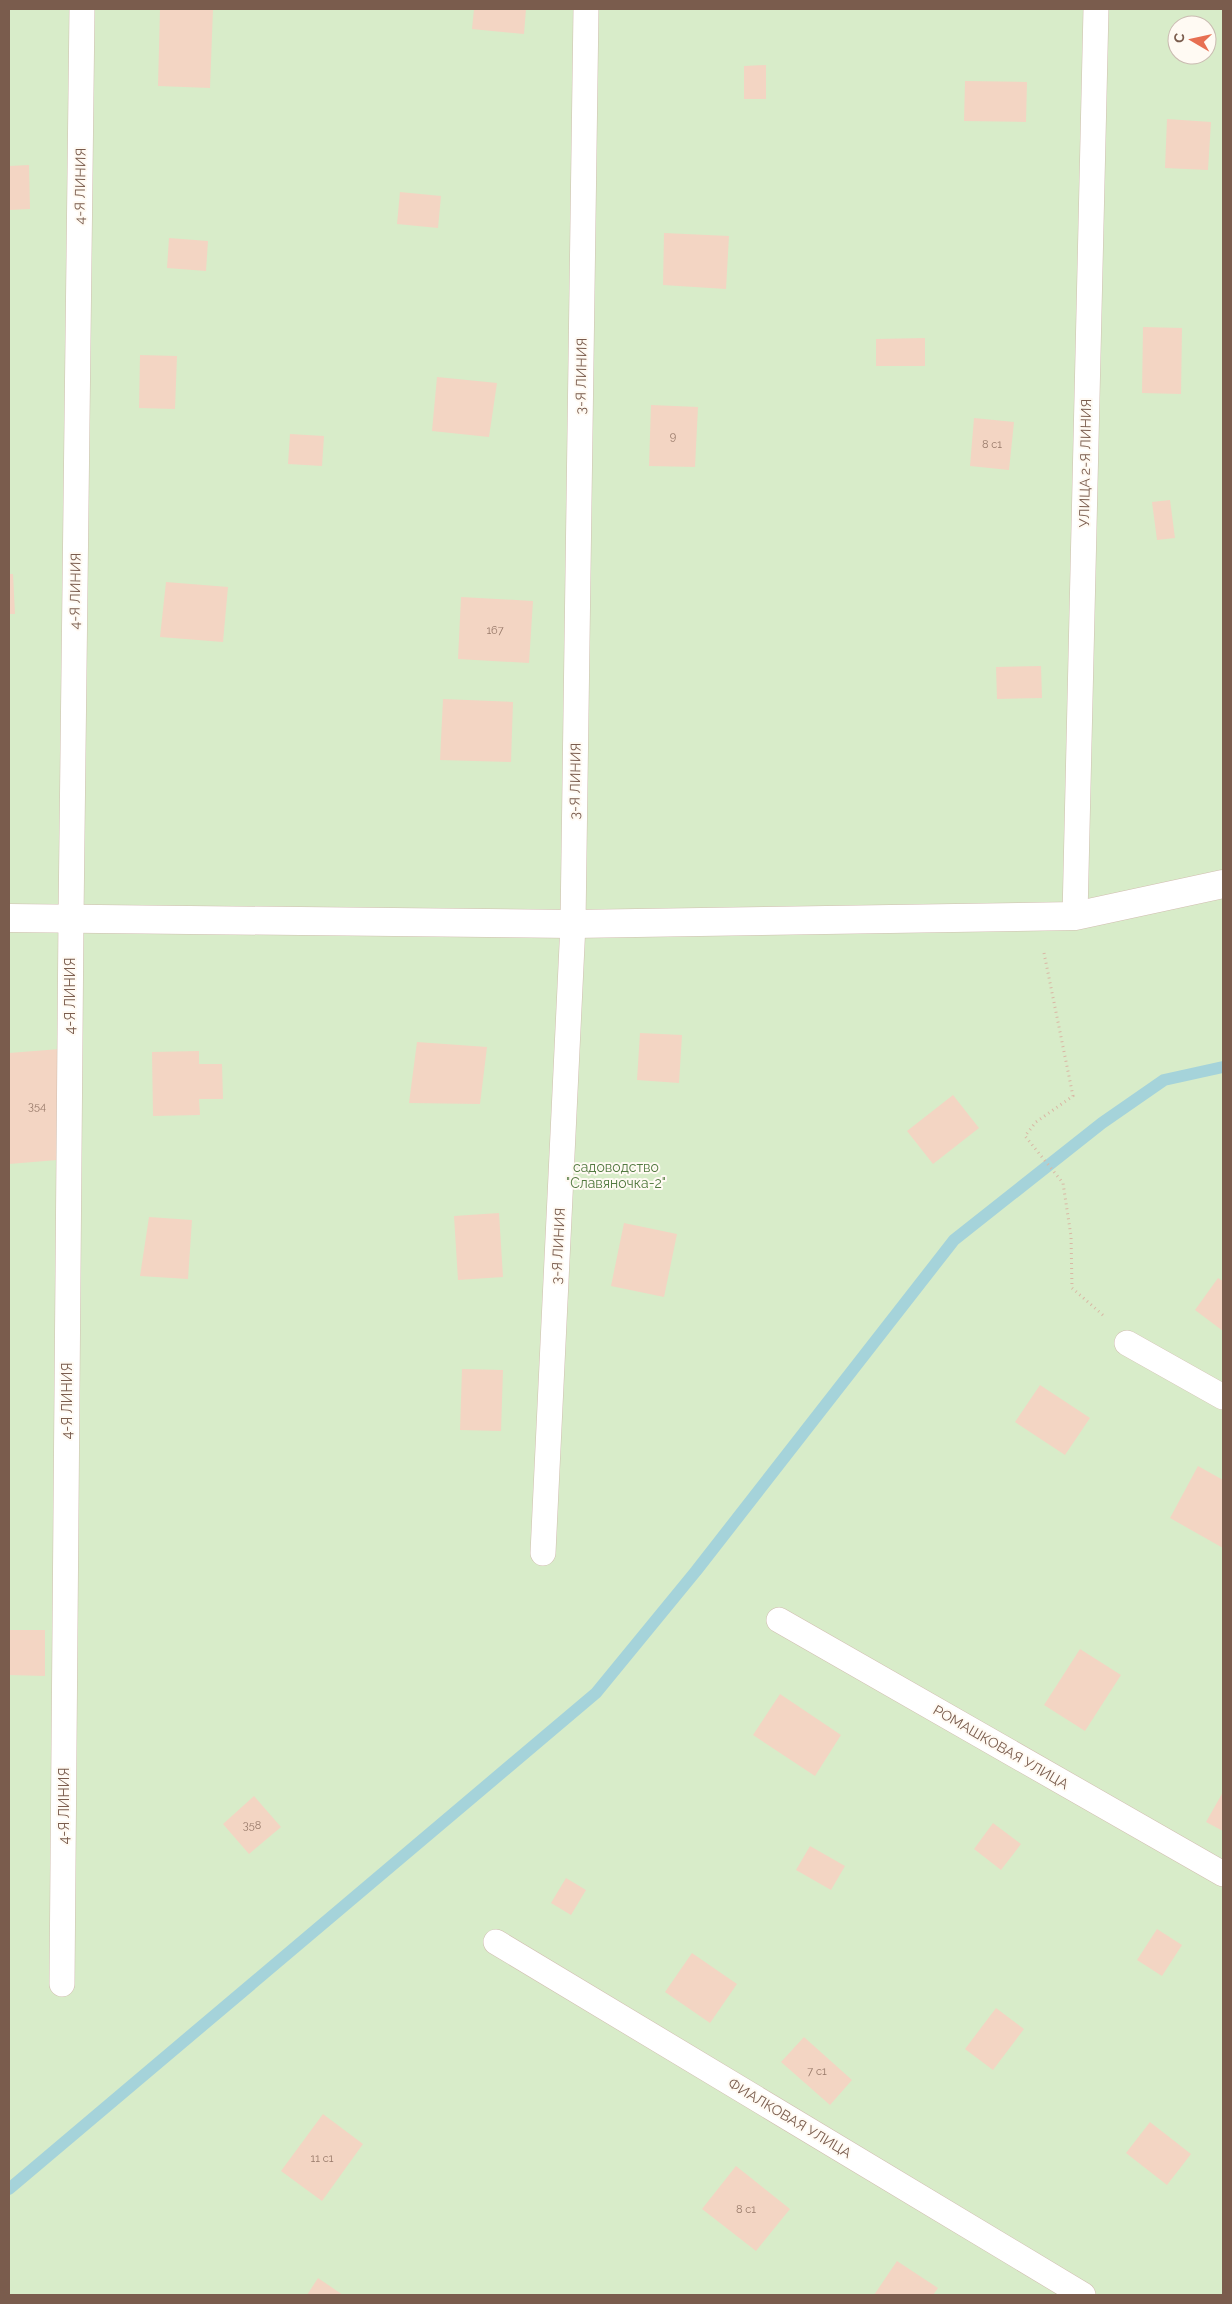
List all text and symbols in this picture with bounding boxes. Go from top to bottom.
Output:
north arrow [1167,15,1217,65]
text: С [1171,32,1188,44]
street label: 4-Я ЛИНИЯ [71,148,89,224]
street label: 3-Я ЛИНИЯ [572,338,590,414]
street label: УЛИЦА 2-Я ЛИНИЯ [1076,399,1094,527]
house number: 9 [670,430,676,443]
house number: 8 с1 [982,438,1002,451]
street label: 4-Я ЛИНИЯ [66,553,84,629]
house number: 167 [486,624,504,637]
street label: 3-Я ЛИНИЯ [566,743,584,819]
street label: 4-Я ЛИНИЯ [62,958,78,1034]
house number: 354 [28,1100,46,1113]
park label: садоводство "Славяночка-2" [566,1159,666,1191]
street label: 3-Я ЛИНИЯ [548,1207,568,1285]
street label: 4-Я ЛИНИЯ [59,1363,75,1439]
street label: РОМАШКОВАЯ УЛИЦА [931,1702,1072,1793]
street label: 4-Я ЛИНИЯ [56,1768,72,1844]
house number: 358 [243,1819,261,1832]
house number: 7 с1 [807,2065,827,2078]
street label: ФИАЛКОВАЯ УЛИЦА [726,2075,855,2161]
house number: 11 с1 [311,2152,334,2165]
house number: 8 с1 [736,2203,756,2216]

